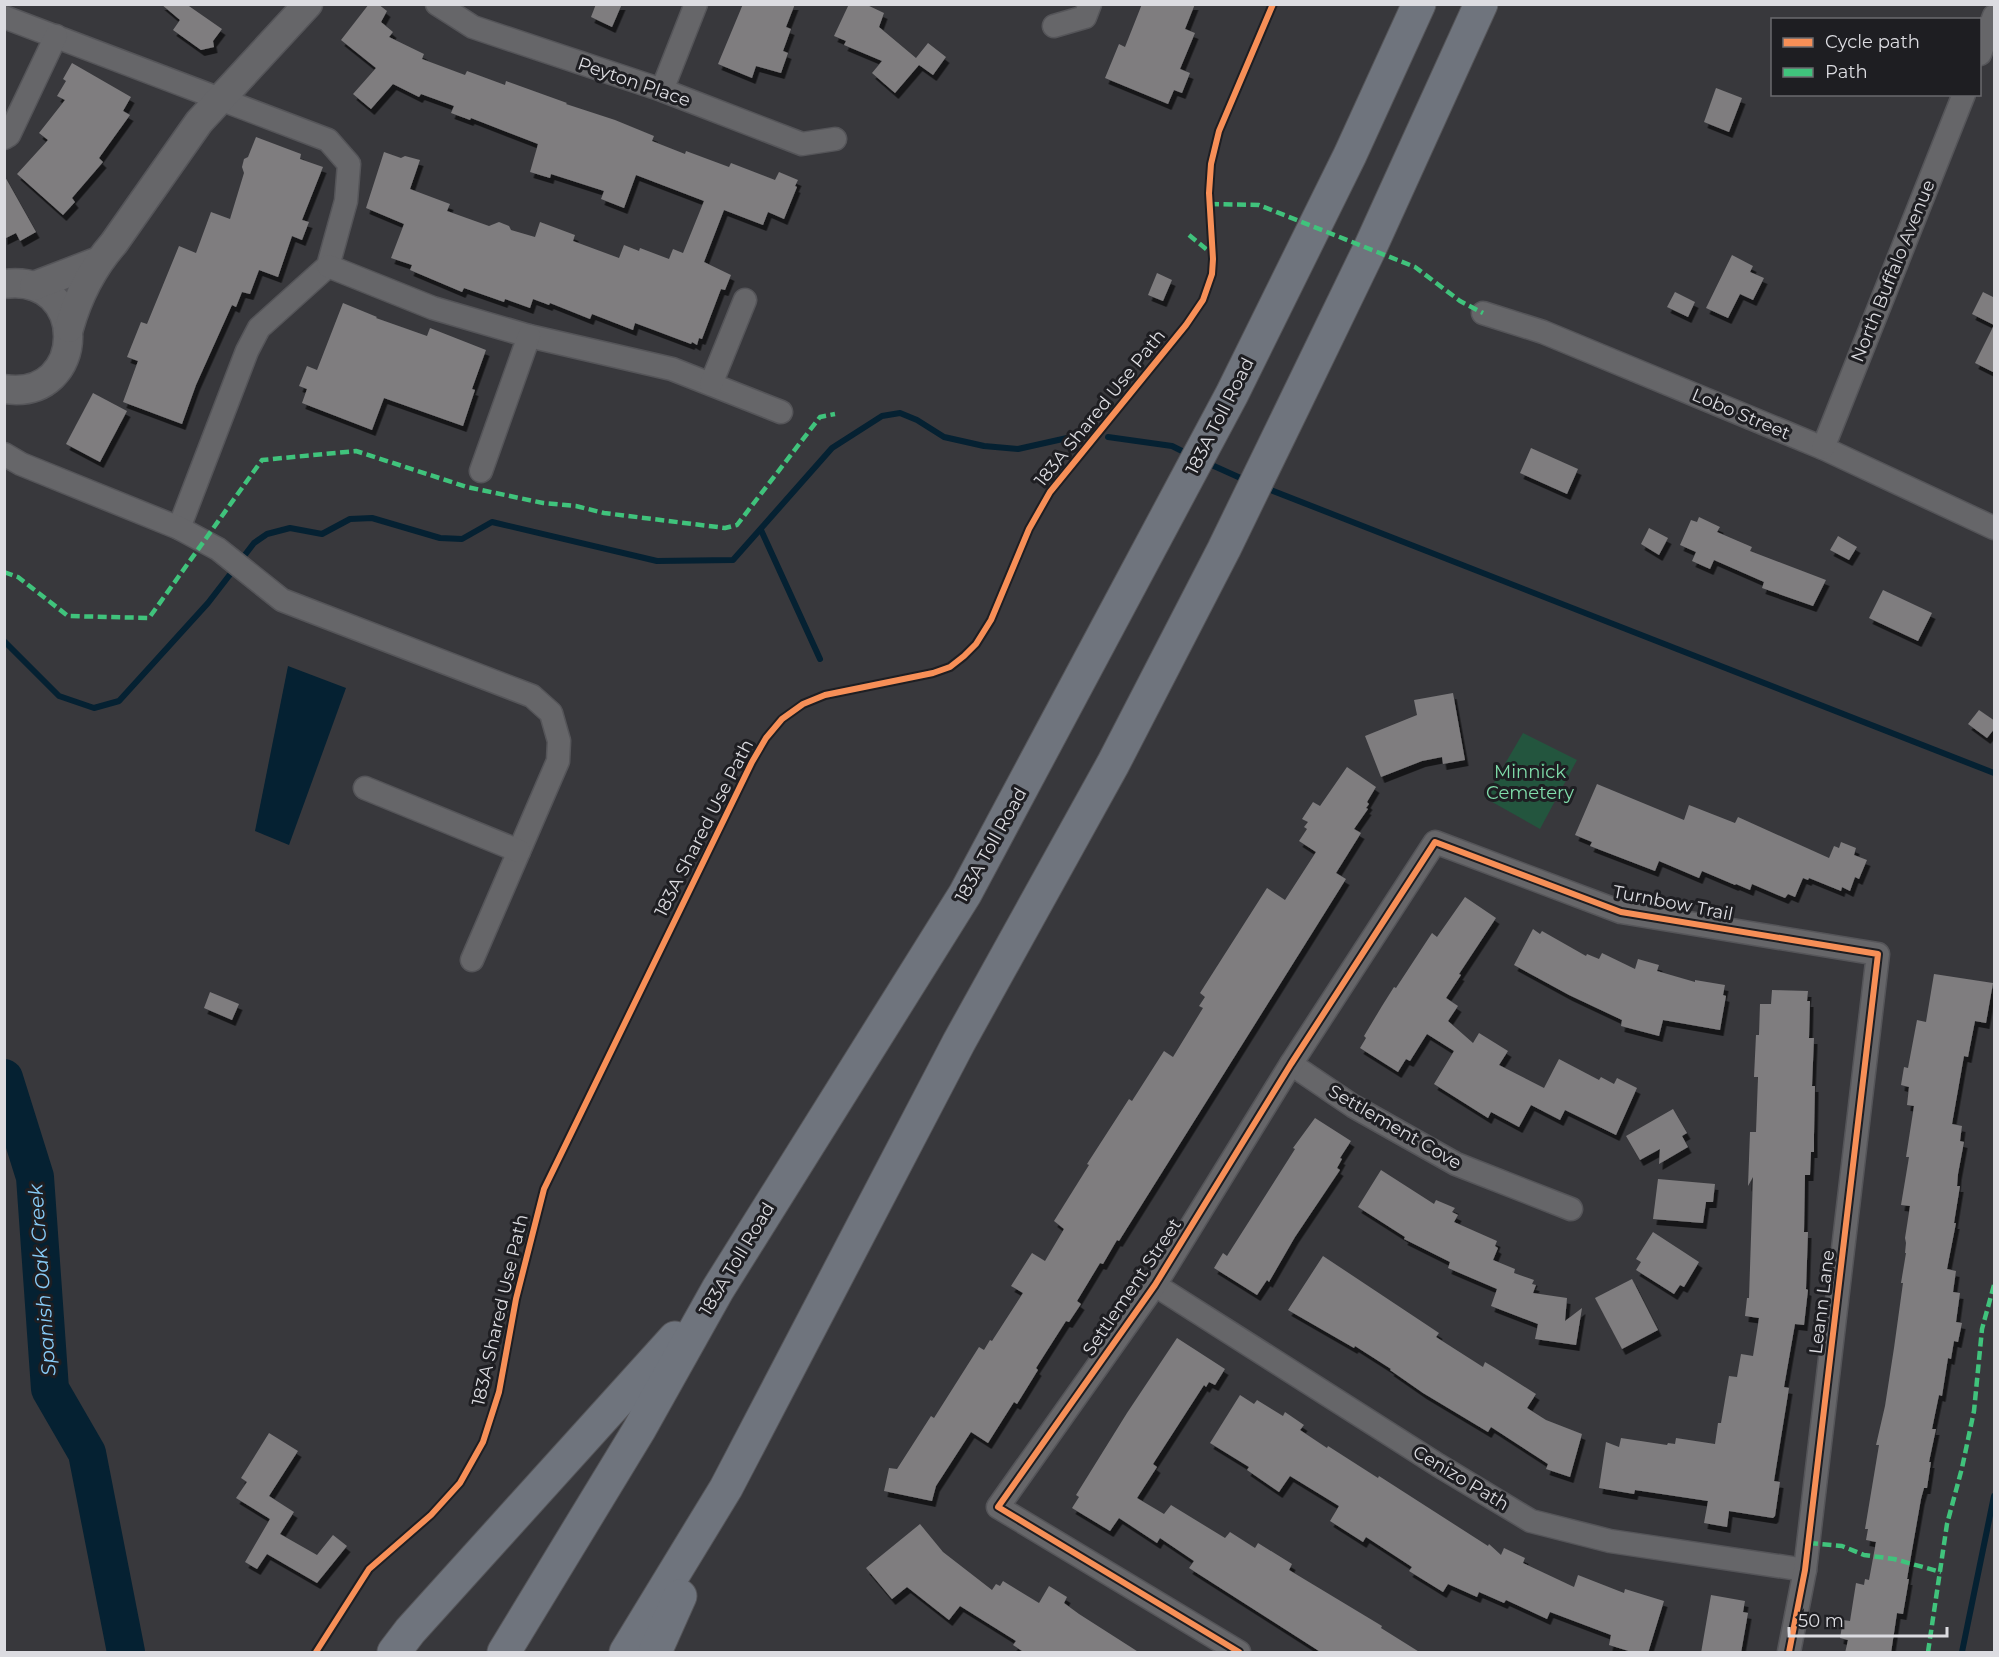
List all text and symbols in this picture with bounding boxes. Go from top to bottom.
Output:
legend [1771,18,1981,96]
text: Cycle path [1825,31,1920,53]
street label: Peyton Place [575,52,693,112]
text: Path [1825,61,1868,83]
street label: North Buffalo Avenue [1846,176,1940,365]
street label: 183A Shared Use Path [1030,325,1170,491]
street label: 183A Toll Road [1181,354,1259,478]
street label: Lobo Street [1689,383,1793,445]
street label: 183A Shared Use Path [650,736,758,920]
park label: Minnick Cemetery [1486,761,1574,804]
street label: 183A Toll Road [950,784,1032,906]
street label: Turnbow Trail [1611,881,1735,925]
street label: Settlement Cove [1325,1080,1466,1174]
water label: Spanish Oak Creek [23,1182,61,1377]
street label: 183A Toll Road [695,1199,779,1319]
street label: 183A Shared Use Path [467,1212,533,1408]
street label: Settlement Street [1078,1214,1186,1360]
street label: Leann Lane [1805,1248,1839,1355]
street label: Cenizo Path [1409,1441,1513,1515]
scale bar [1789,1600,1946,1638]
text: 50 m [1798,1610,1844,1632]

